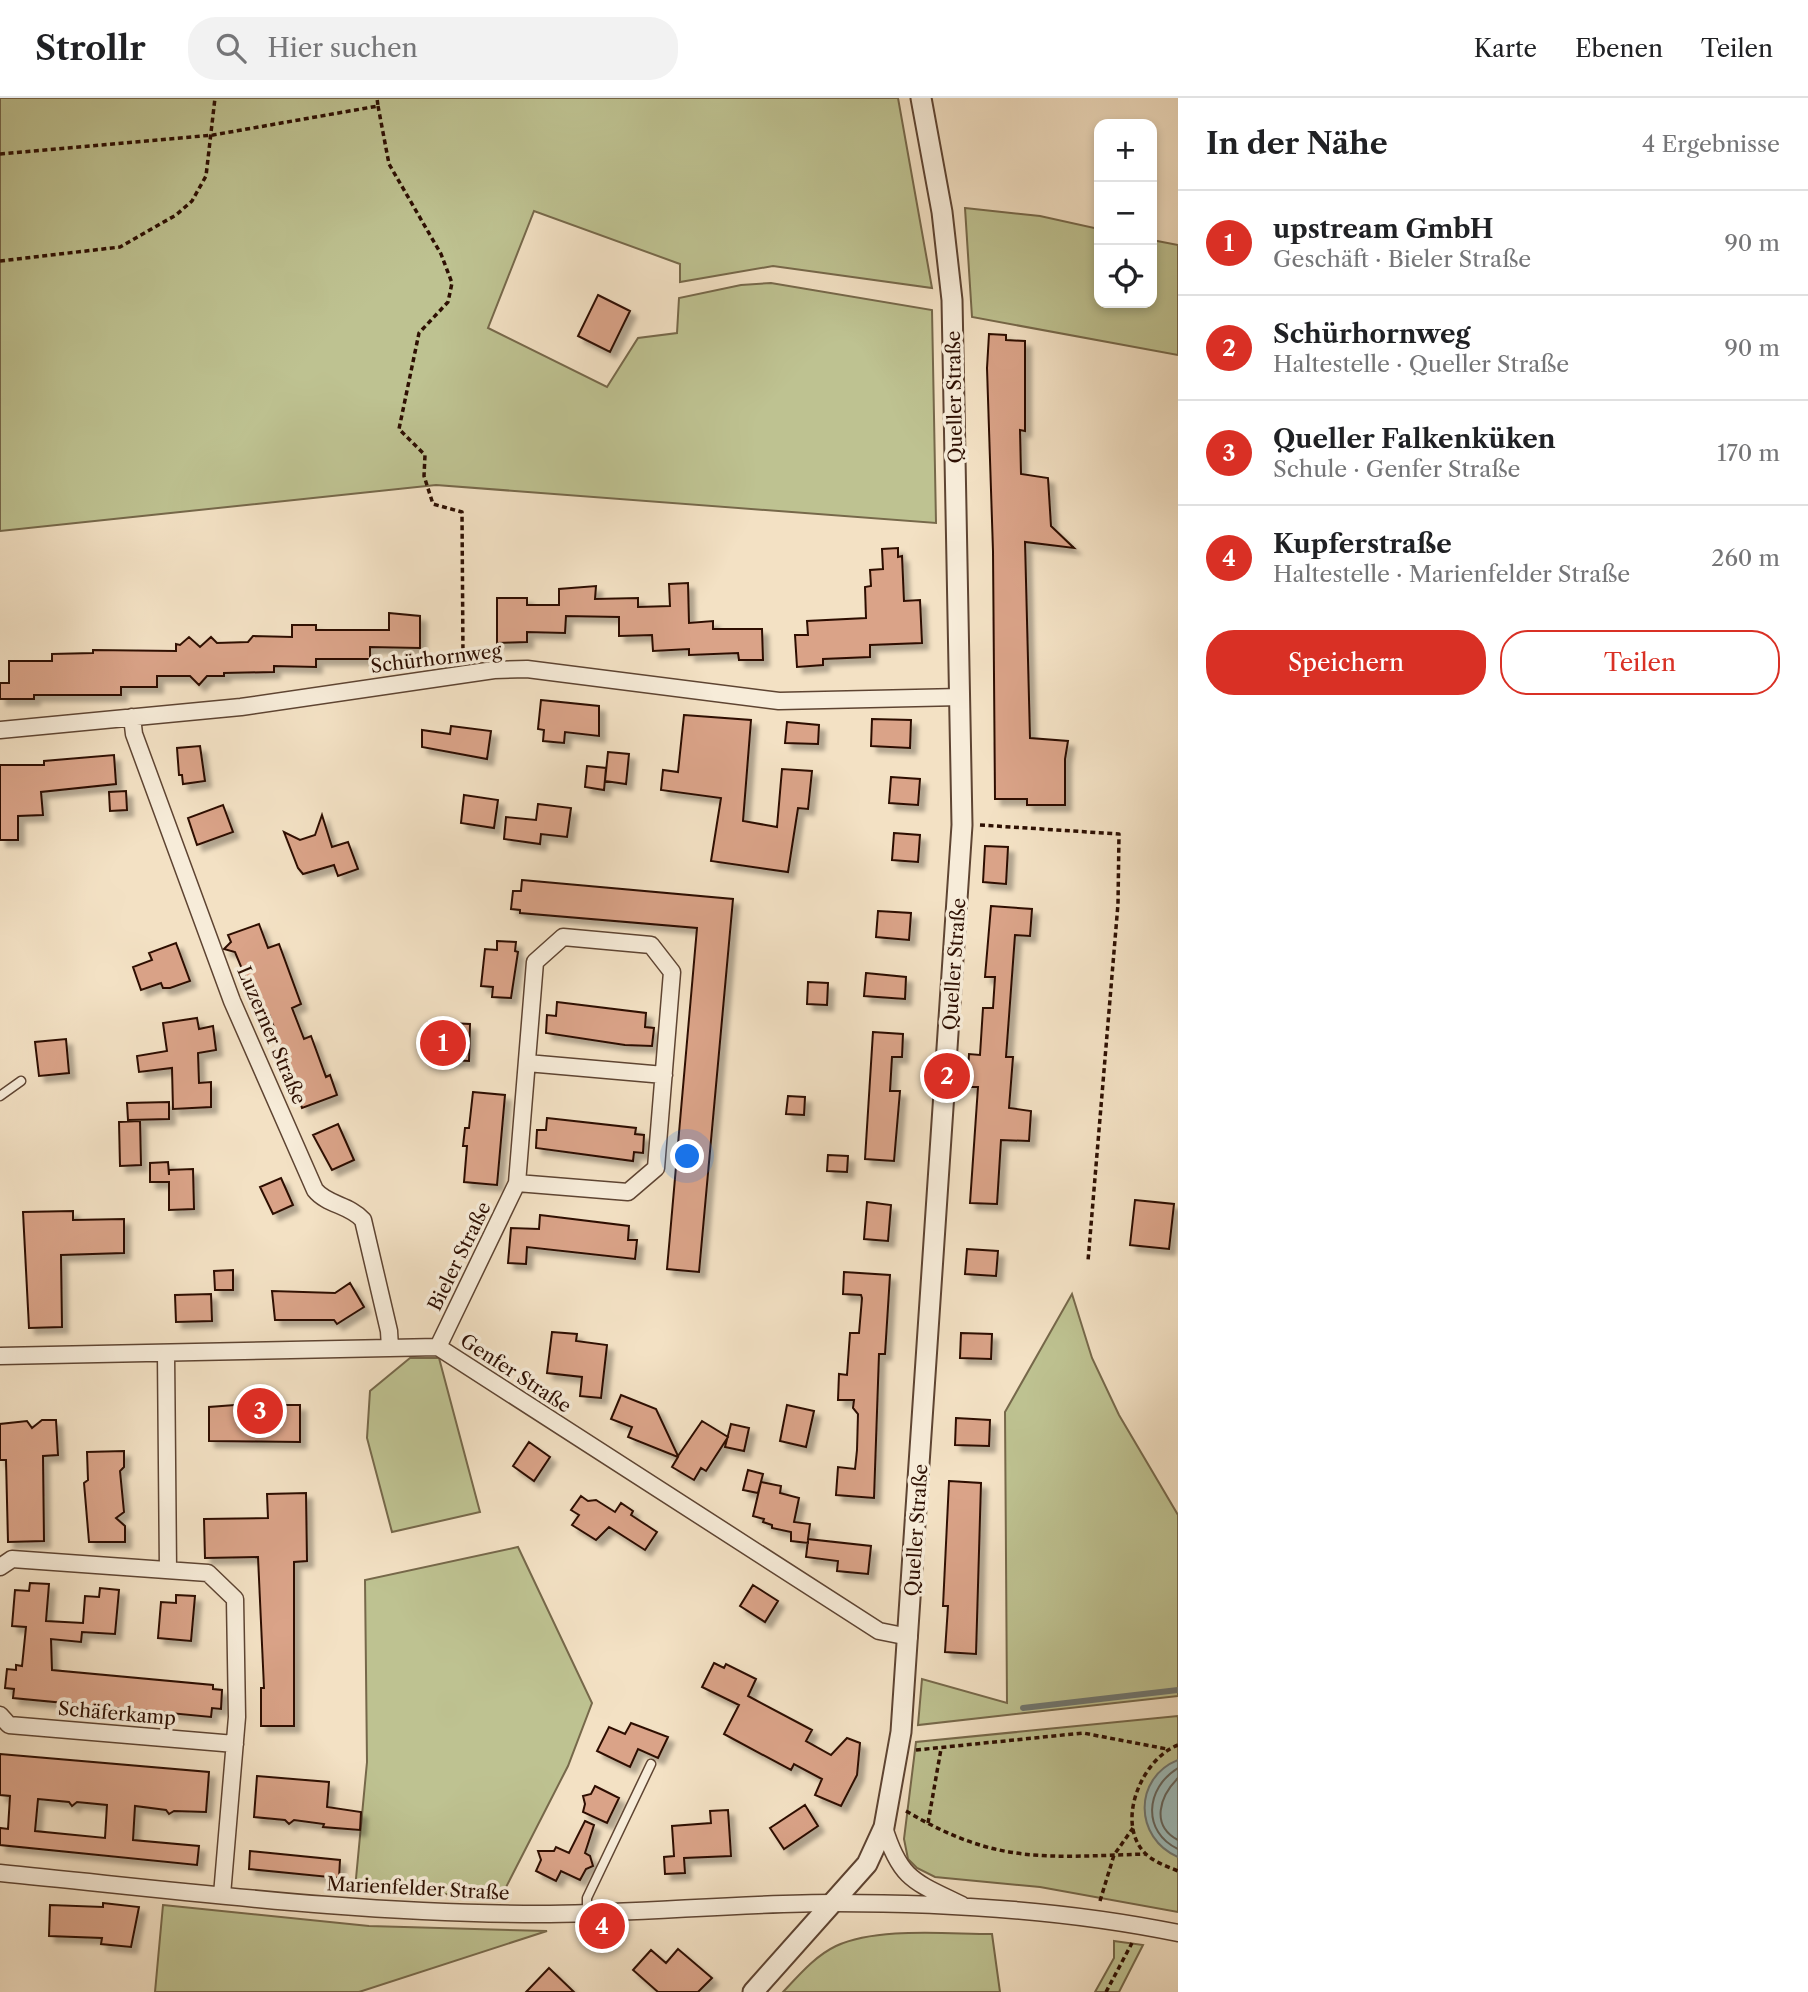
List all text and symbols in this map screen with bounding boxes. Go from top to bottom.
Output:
search box [188,17,678,80]
text: Strollr [35,28,146,69]
icon: search [212,29,250,67]
text: Hier suchen [268,32,418,64]
text: Karte [1474,34,1537,63]
text: Ebenen [1575,34,1663,63]
text: Teilen [1701,34,1773,63]
map controls [1094,119,1157,308]
button: + [1094,119,1157,182]
text: In der Nähe [1206,125,1388,162]
text: 4 Ergebnisse [1642,130,1780,158]
button: − [1094,182,1157,245]
text: upstream GmbH [1273,213,1493,245]
text: 1 [1224,229,1234,257]
text: 90 m [1724,229,1780,257]
button: locate [1094,245,1157,308]
text: Geschäft · Bieler Straße [1273,245,1531,273]
text: Schürhornweg [1273,318,1471,350]
street label: Queller Straße [942,330,967,464]
text: 2 [1222,334,1236,362]
text: 90 m [1724,334,1780,362]
text: Haltestelle · Queller Straße [1273,350,1569,378]
text: Queller Falkenküken [1273,423,1556,455]
text: 3 [1223,439,1236,467]
text: 170 m [1717,439,1780,467]
text: Schule · Genfer Straße [1273,455,1520,483]
text: Kupferstraße [1273,528,1452,560]
text: 4 [1222,544,1236,572]
text: 260 m [1711,544,1780,572]
text: Haltestelle · Marienfelder Straße [1273,560,1630,588]
button: Speichern [1206,630,1486,695]
button: Teilen [1500,630,1780,695]
street label: Schürhornweg [369,639,504,678]
street label: Queller Straße [938,897,971,1031]
street label: Luzerner Straße [232,963,311,1108]
pin: 1 [420,1017,466,1069]
pin: 2 [924,1050,970,1102]
your location [670,1139,704,1173]
street label: Bieler Straße [423,1198,496,1315]
street label: Genfer Straße [456,1329,576,1418]
pin: 3 [237,1385,283,1437]
street label: Queller Straße [900,1463,933,1597]
street label: Schäferkamp [57,1697,177,1730]
street label: Marienfelder Straße [326,1872,510,1905]
pin: 4 [579,1900,625,1952]

